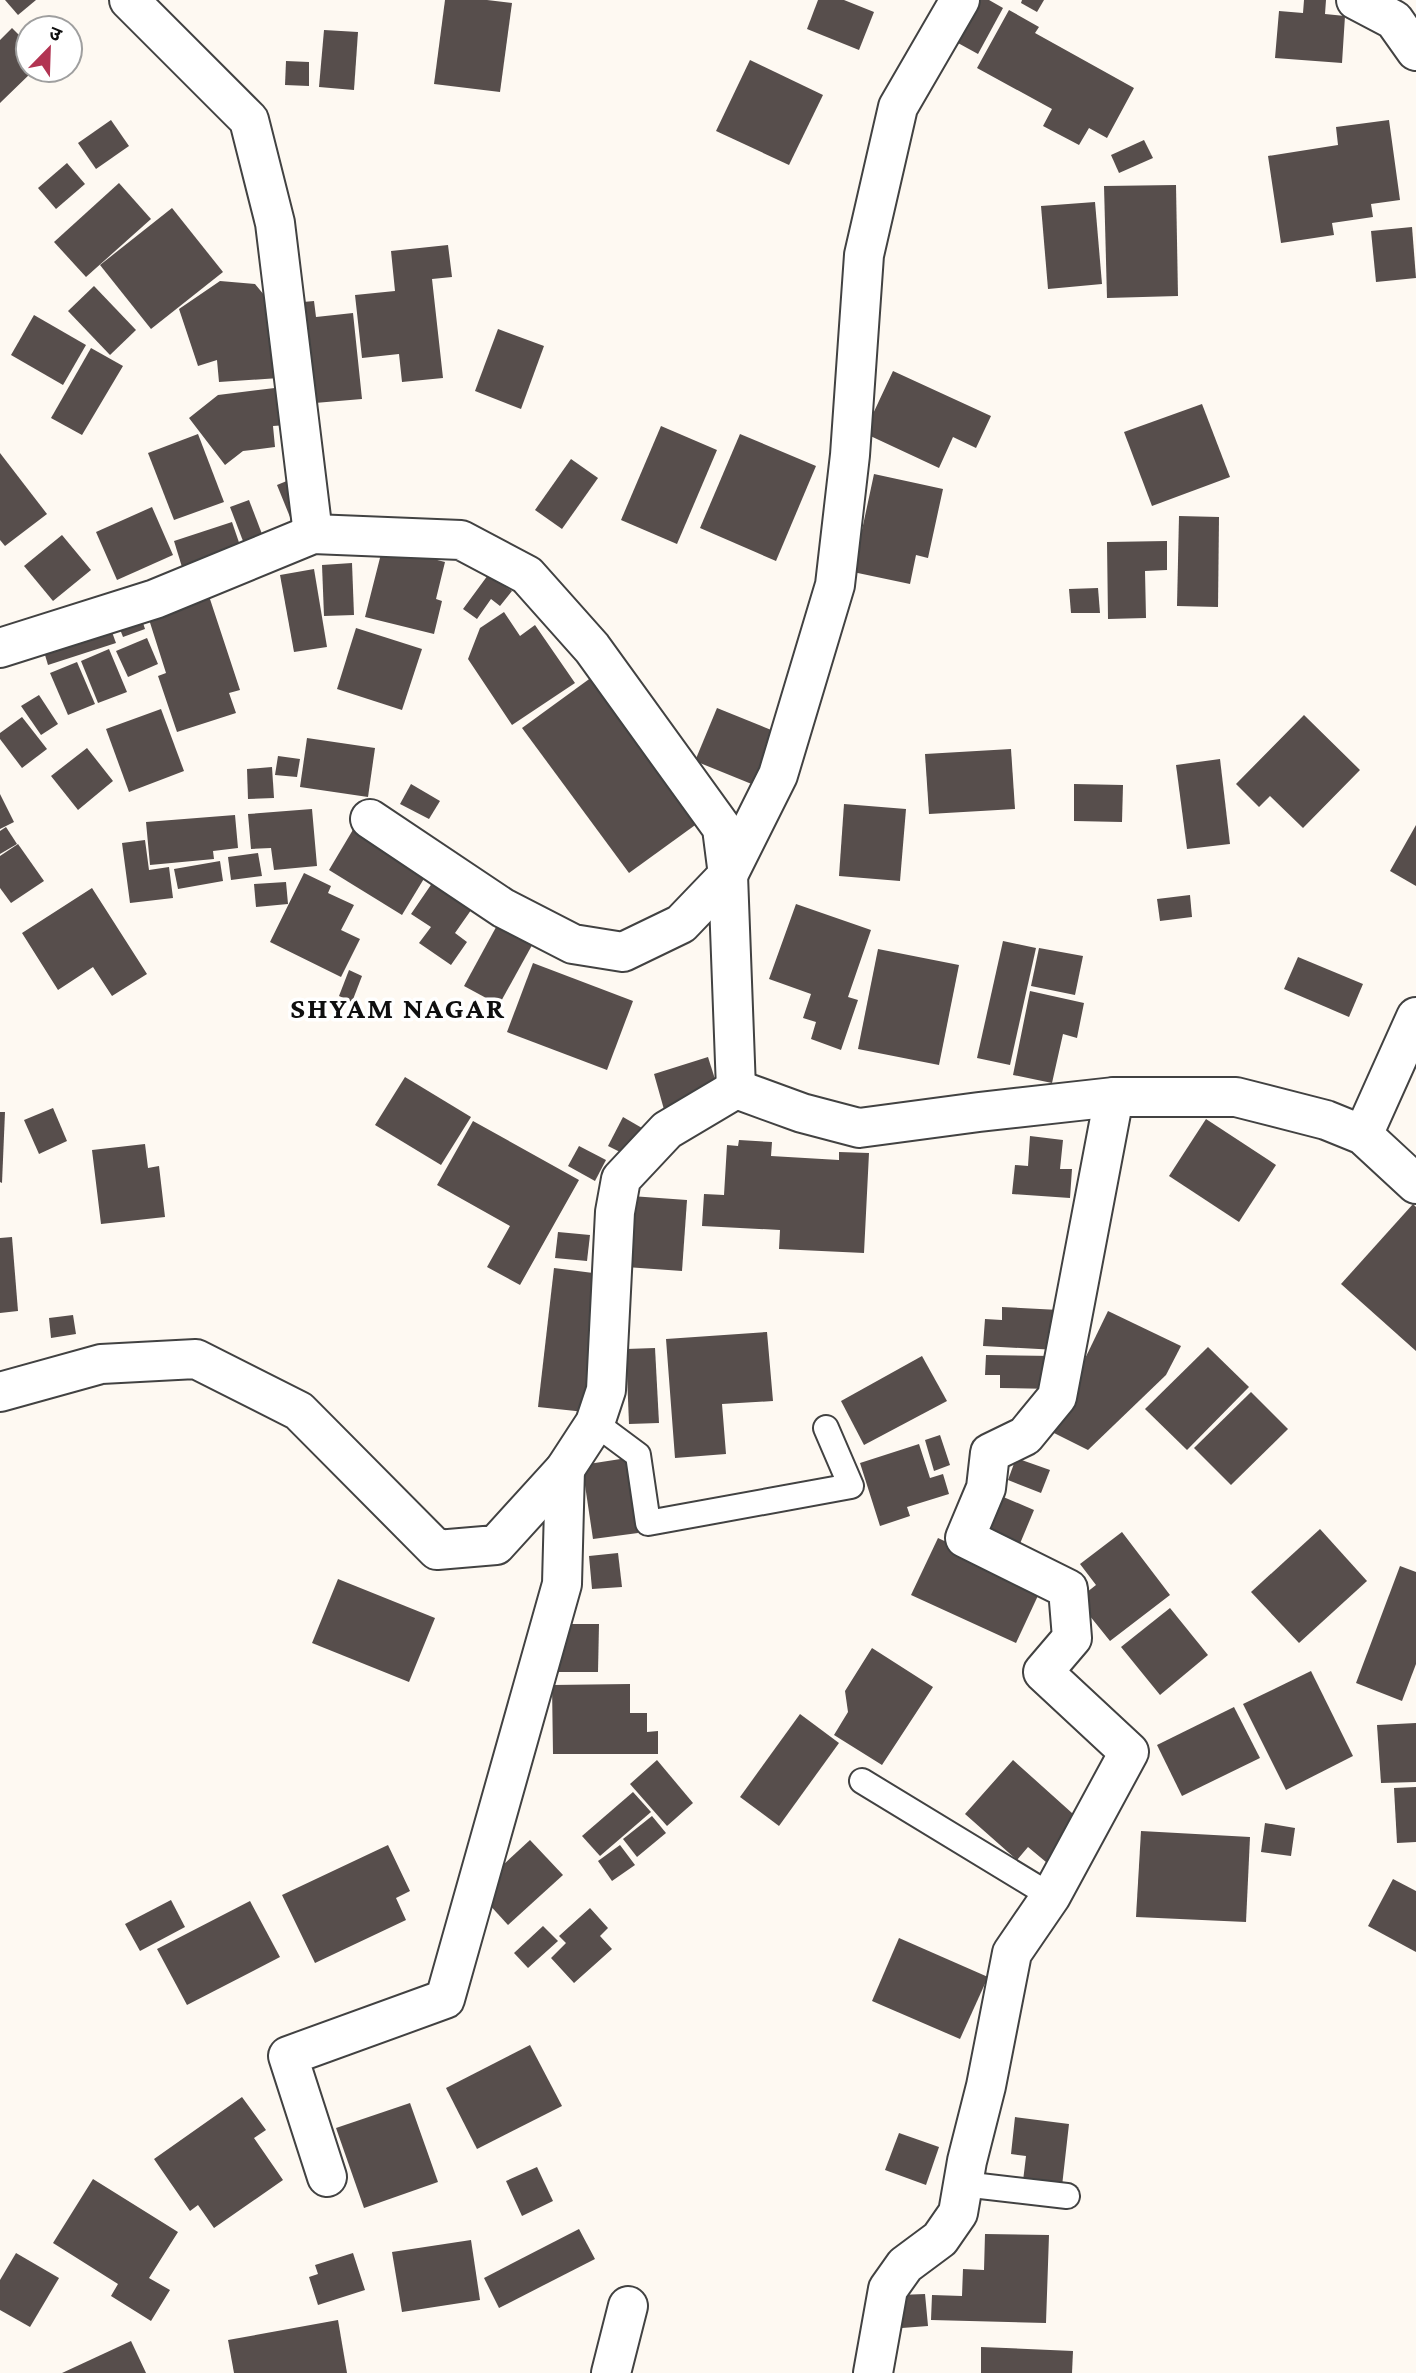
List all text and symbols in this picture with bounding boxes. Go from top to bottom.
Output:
north arrow [14,14,84,84]
text: उ [46,22,65,46]
district label: SHYAM NAGAR [290,991,506,1024]

